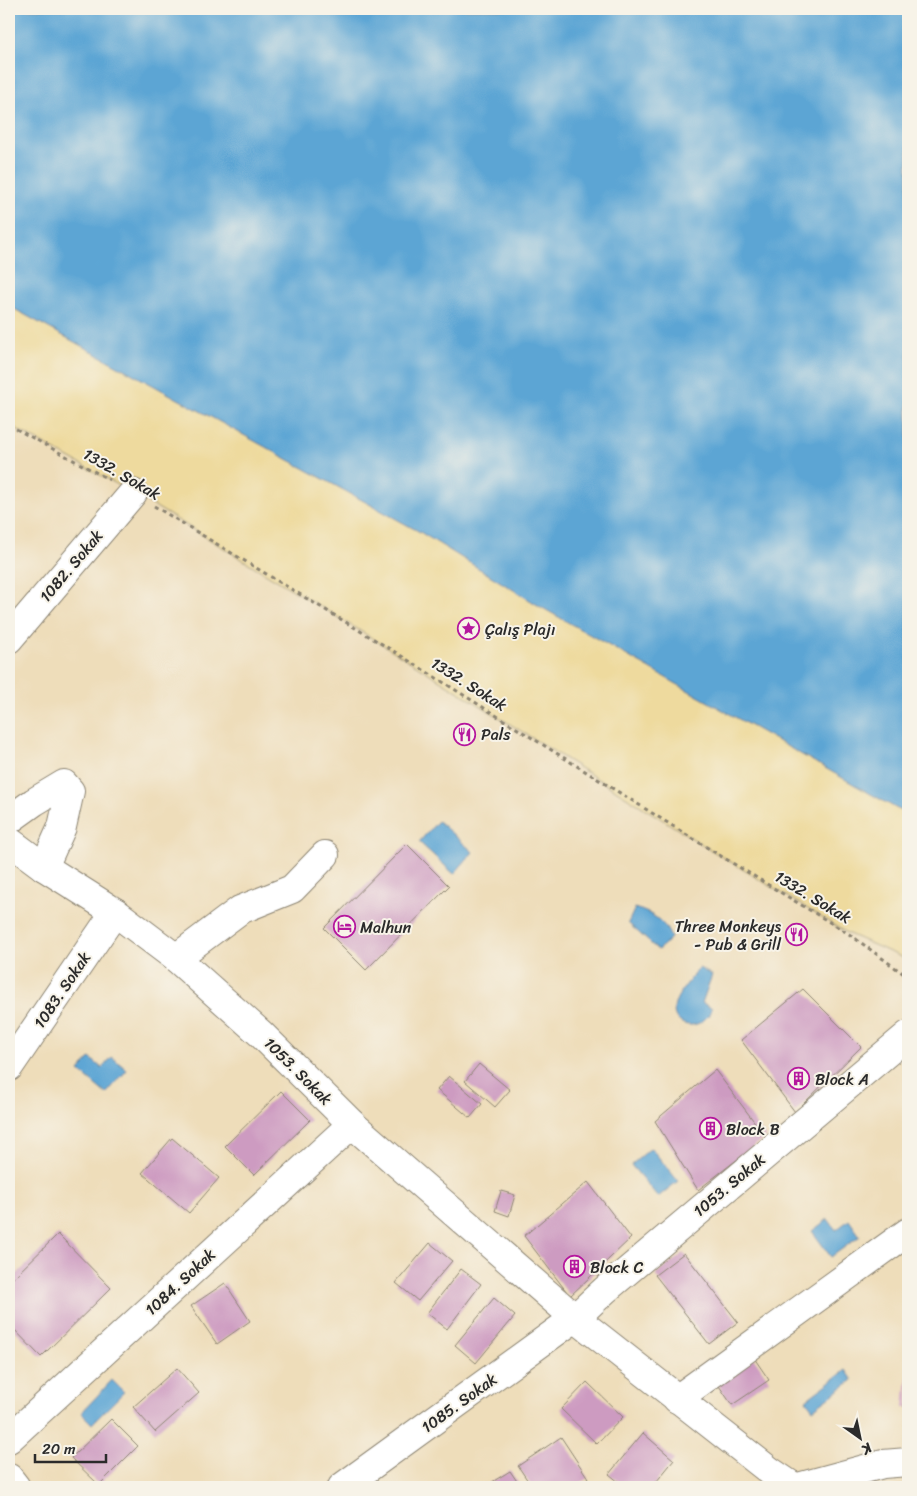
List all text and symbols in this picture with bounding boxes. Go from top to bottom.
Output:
street label: 1332. Sokak [78,440,167,508]
street label: 1082. Sokak [32,523,111,609]
place label: Çalış Plajı [485,615,555,644]
place icon: Çalış Plajı [457,617,481,641]
street label: 1332. Sokak [425,649,514,719]
place label: Pals [481,720,511,749]
restaurant icon: Pals [453,722,477,746]
street label: 1332. Sokak [769,862,858,932]
place label: Three Monkeys - Pub & Grill [675,912,781,959]
place label: Malhun [360,913,412,942]
hotel icon: Malhun [332,915,356,939]
restaurant icon: Three Monkeys - Pub & Grill [785,923,809,947]
street label: 1083. Sokak [25,945,99,1034]
street label: 1053. Sokak [257,1030,340,1113]
place label: Block A [815,1065,869,1094]
building icon: Block A [787,1067,811,1091]
place label: Block B [726,1115,780,1144]
building icon: Block B [698,1117,722,1141]
street label: 1053. Sokak [686,1145,772,1224]
street label: 1084. Sokak [138,1241,223,1323]
place label: Block C [590,1253,643,1282]
building icon: Block C [562,1255,586,1279]
street label: 1085. Sokak [415,1365,504,1441]
north arrow [834,1414,884,1464]
scale bar [35,1431,106,1463]
text: K [855,1435,878,1462]
text: 20 m [42,1436,76,1462]

